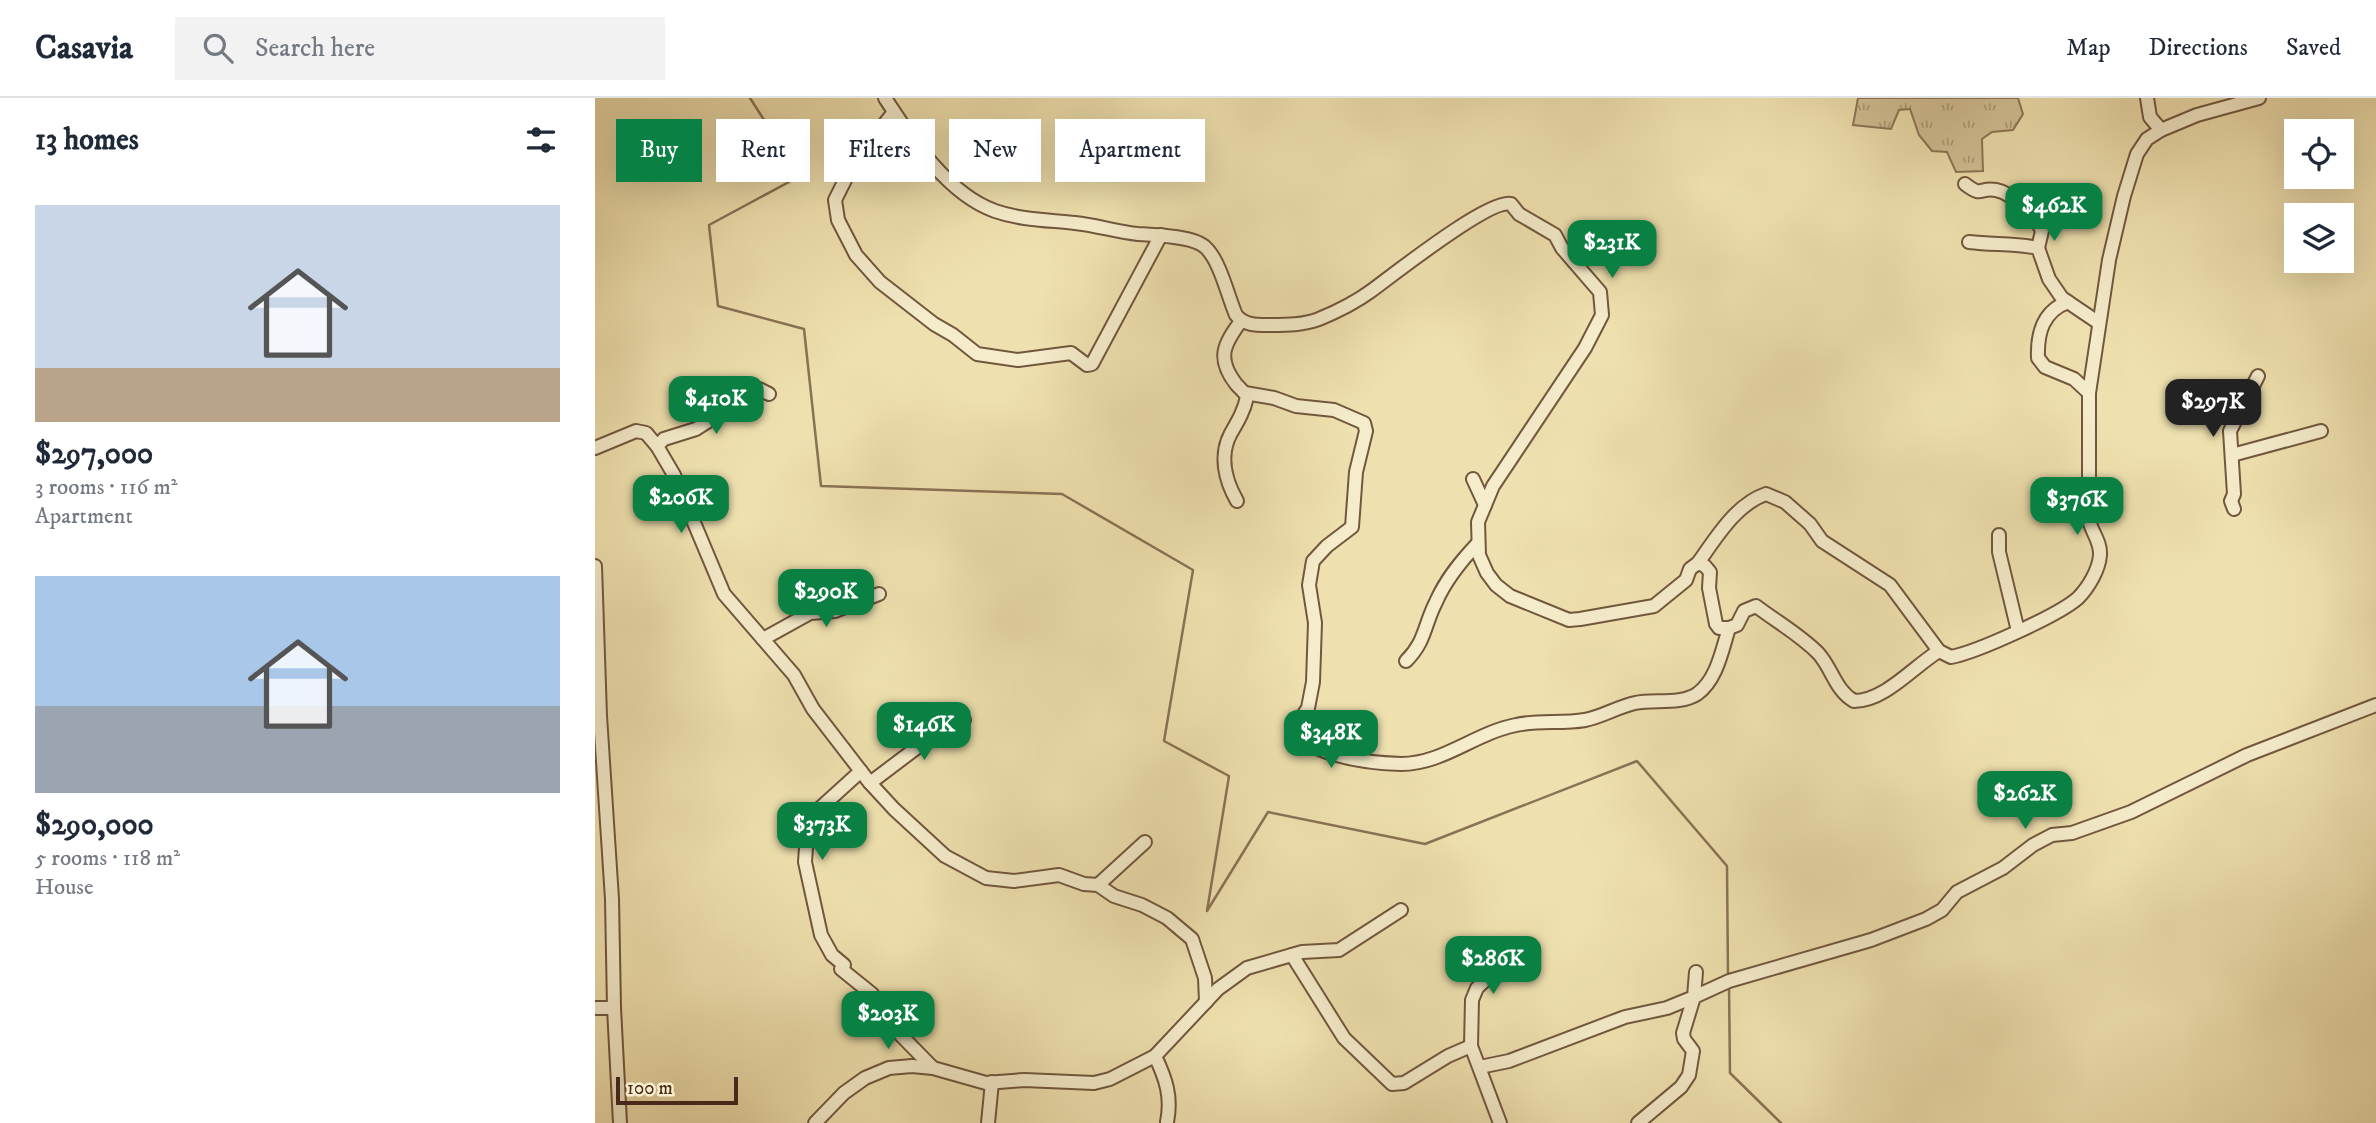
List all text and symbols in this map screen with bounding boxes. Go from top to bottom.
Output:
search box [175,17,665,80]
text: Casavia [35,28,133,69]
icon: search [199,29,237,67]
text: Search here [255,32,375,65]
text: Map [2066,33,2111,63]
text: Directions [2149,33,2248,63]
text: Saved [2286,33,2341,63]
chip: Buy [616,119,702,182]
chip: Rent [716,119,810,182]
chip: Filters [824,119,935,182]
chip: New [949,119,1041,182]
chip: Apartment [1055,119,1205,182]
map controls [2284,119,2354,273]
button: locate [2284,119,2354,189]
icon: filters [522,121,560,159]
text: 13 homes [35,122,139,159]
pin: $462K [2005,184,2103,243]
text: $462K [2021,191,2087,220]
button: layers [2284,203,2354,273]
pin: $231K [1563,220,1661,280]
text: $231K [1583,228,1641,257]
icon: home [235,250,361,376]
pin: $410K [667,376,765,436]
pin: $297K [2164,380,2262,439]
text: $410K [685,384,747,413]
text: $297K [2181,387,2245,416]
text: $297,000 [35,436,153,473]
text: 3 rooms · 116 m² [35,473,178,502]
pin: $206K [632,476,730,535]
pin: $376K [2028,478,2126,537]
text: $206K [649,483,713,512]
text: $376K [2046,485,2108,514]
text: Apartment [35,502,133,531]
pin: $290K [777,570,875,629]
text: $290K [794,577,858,606]
icon: home [235,621,361,747]
pin: $146K [875,702,973,762]
text: $146K [893,710,955,739]
pin: $348K [1282,710,1380,770]
text: $348K [1300,718,1362,747]
pin: $262K [1976,772,2074,831]
text: $262K [1993,779,2057,808]
pin: $373K [773,802,871,862]
text: $290,000 [35,807,154,844]
text: $373K [793,810,851,839]
text: 5 rooms · 118 m² [35,844,180,873]
text: House [35,873,93,902]
pin: $286K [1444,936,1542,996]
text: $286K [1461,944,1525,973]
pin: $203K [839,992,937,1051]
text: $203K [858,999,918,1028]
scale bar [616,1074,739,1106]
text: 100 m [627,1077,673,1100]

